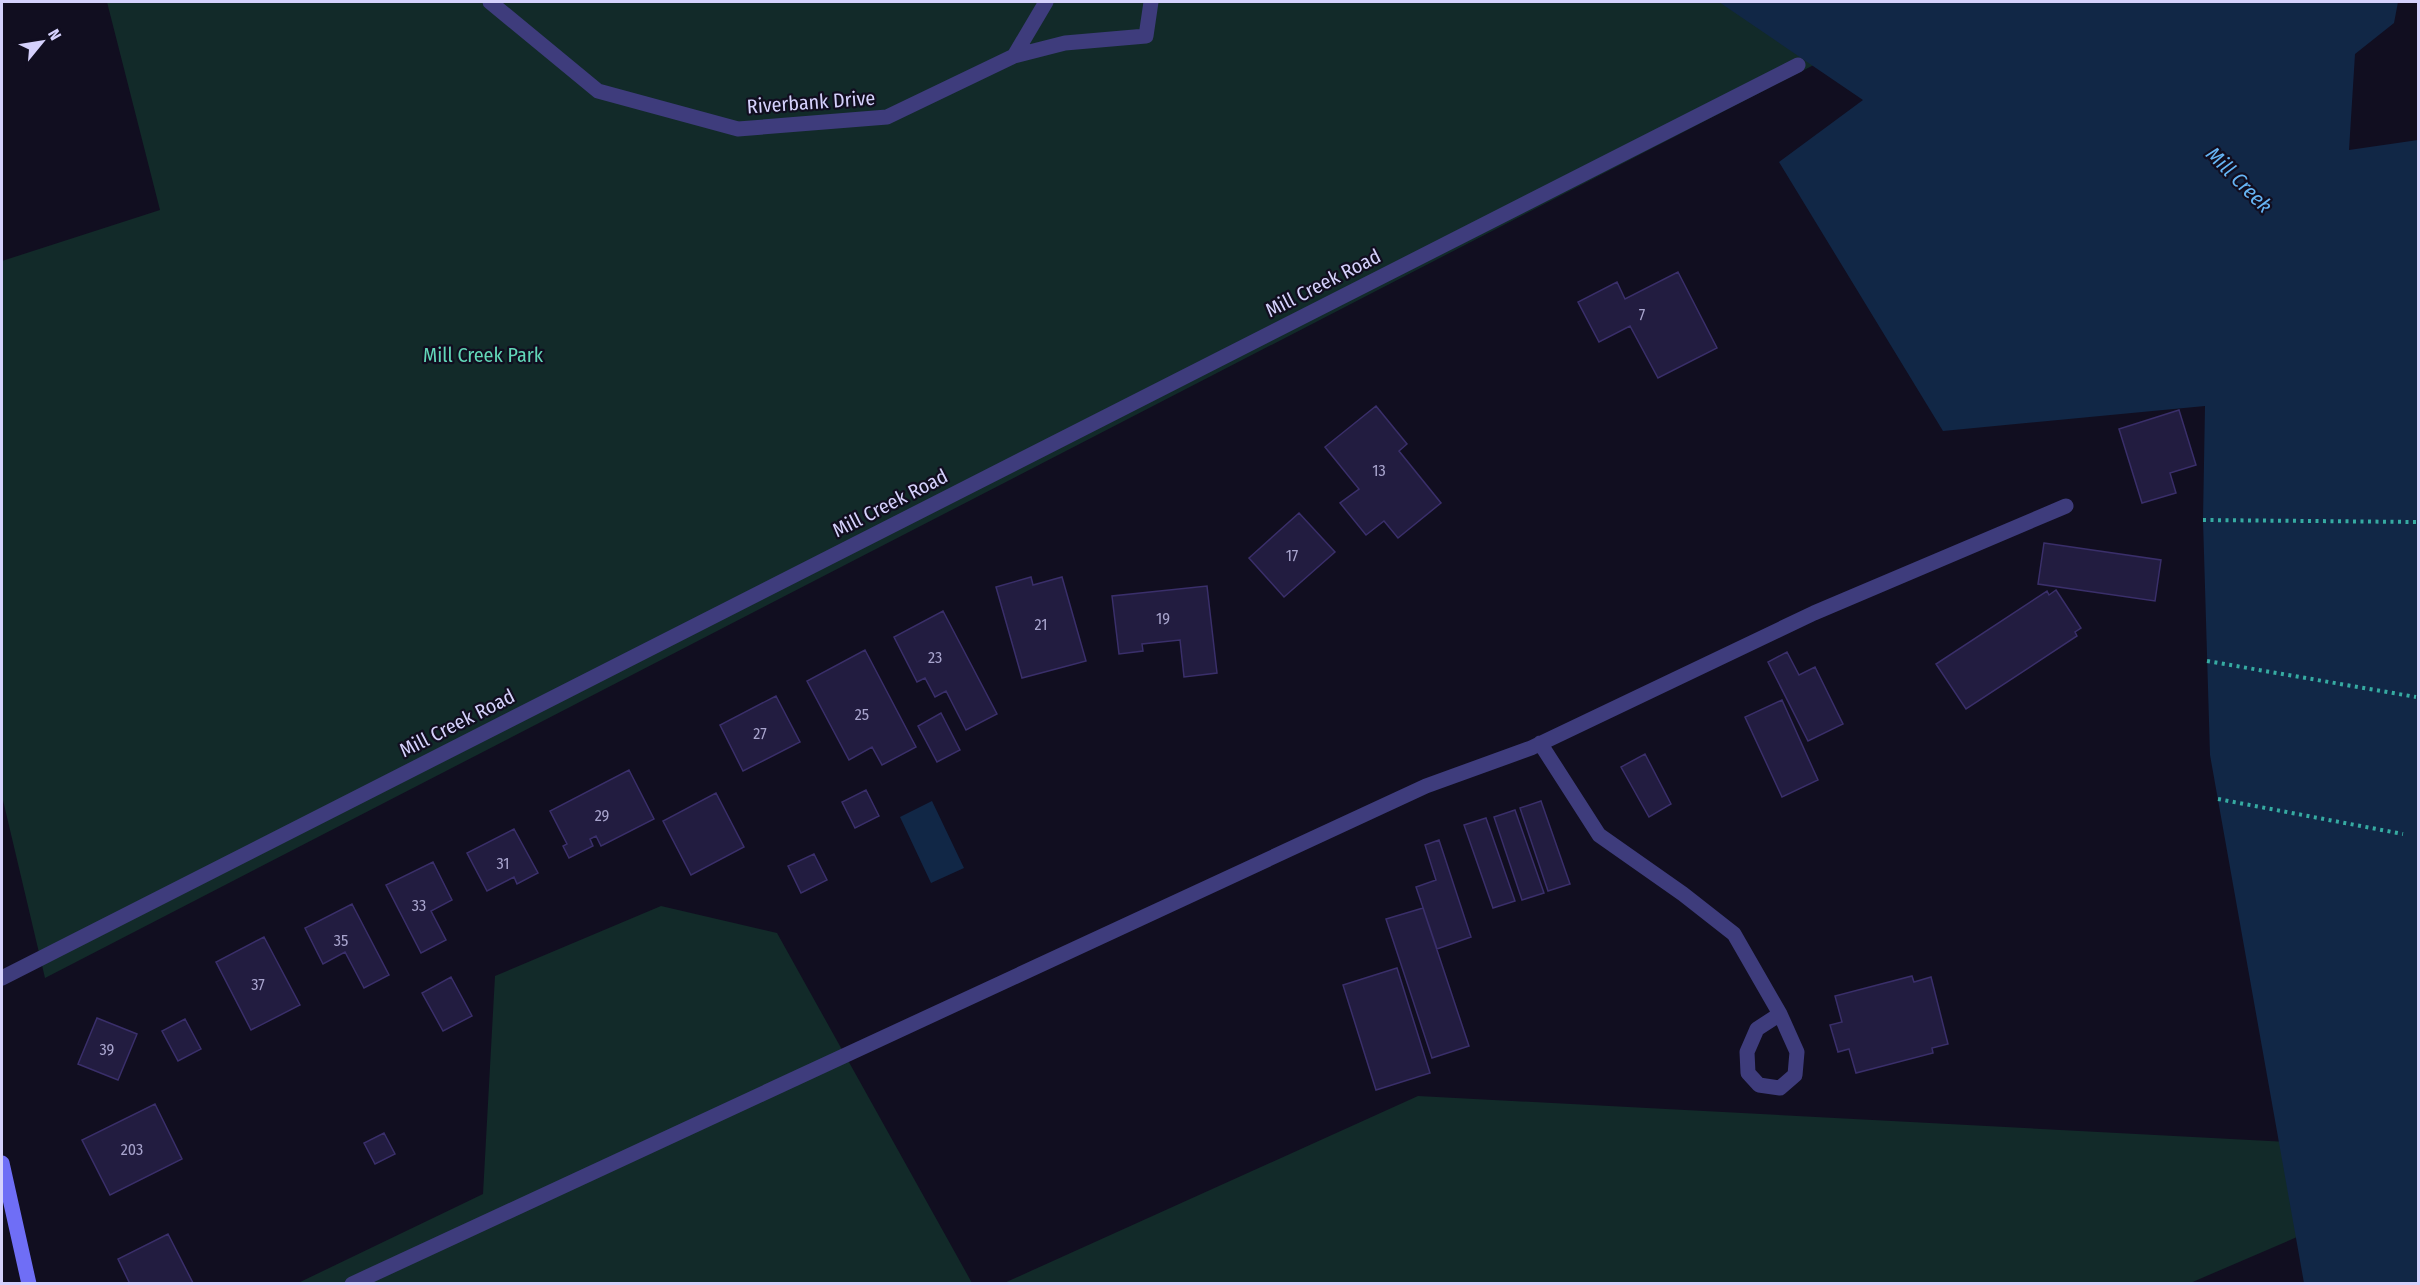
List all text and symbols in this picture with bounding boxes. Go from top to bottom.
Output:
north arrow [12,12,72,72]
text: N [44,26,65,44]
street label: Riverbank Drive [746,86,876,118]
water label: Mill Creek [2200,141,2278,219]
street label: Mill Creek Road [1261,244,1385,322]
house number: 7 [1639,305,1646,324]
park label: Mill Creek Park [423,343,544,367]
house number: 13 [1372,461,1386,480]
street label: Mill Creek Road [828,464,952,542]
house number: 17 [1286,546,1299,565]
house number: 19 [1156,609,1170,628]
house number: 21 [1035,615,1047,634]
house number: 23 [928,648,942,667]
street label: Mill Creek Road [395,684,519,762]
house number: 25 [855,705,869,724]
house number: 27 [753,724,767,743]
house number: 29 [595,806,610,825]
house number: 31 [496,854,510,873]
house number: 33 [412,896,426,915]
house number: 35 [334,931,348,950]
house number: 37 [251,975,265,994]
house number: 39 [100,1040,115,1059]
house number: 203 [121,1140,143,1159]

